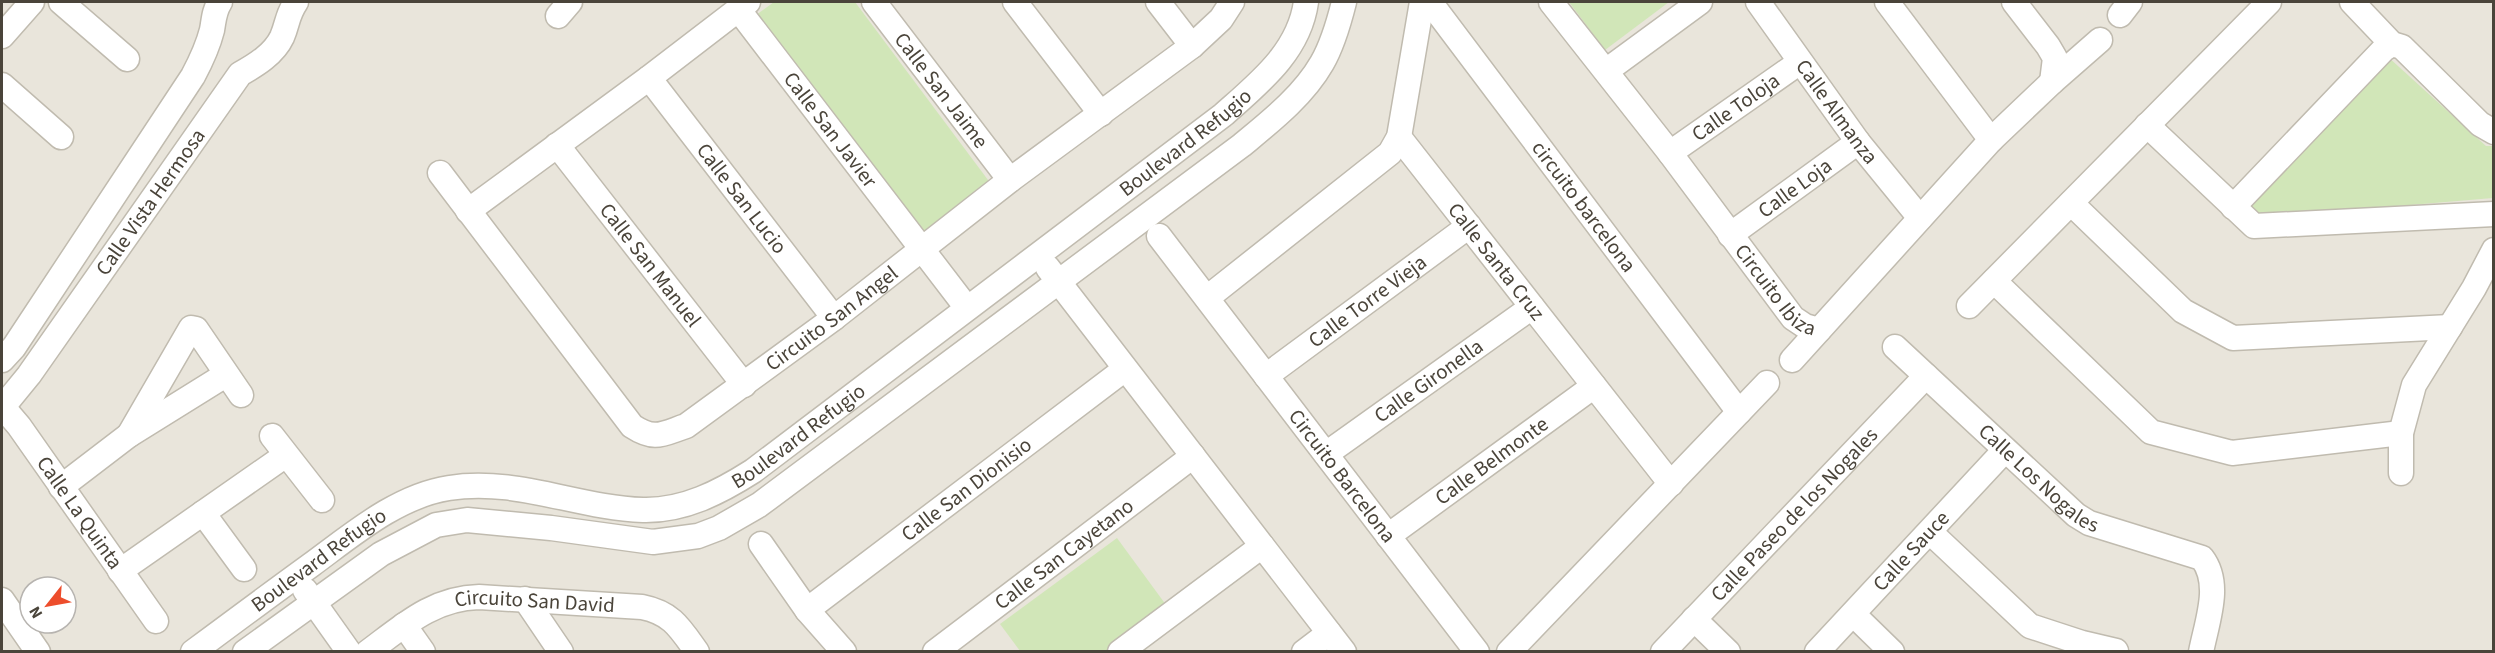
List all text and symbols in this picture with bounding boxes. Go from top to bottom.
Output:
street label: Calle San Jaime [887,26,996,155]
street label: Calle Almanza [1788,53,1885,171]
street label: Calle San Javier [776,65,885,194]
street label: Calle Toloja [1685,66,1786,149]
street label: Boulevard Refugio [1113,81,1258,204]
street label: Calle Vista Hermosa [88,122,212,282]
street label: circuito barcelona [1525,134,1644,278]
street label: Calle San Lucio [689,137,794,260]
street label: Calle Loja [1751,151,1838,225]
street label: Calle Santa Cruz [1441,196,1552,327]
street label: Calle San Manuel [592,197,708,333]
street label: Circuito Ibiza [1728,238,1819,343]
street label: Calle Torre Vieja [1302,247,1433,355]
street label: Circuito San Angel [759,258,904,378]
street label: Calle Gironella [1368,331,1489,430]
street label: Boulevard Refugio [725,376,872,496]
street label: Circuito Barcelona [1282,403,1403,549]
street label: Calle Belmonte [1429,409,1554,512]
street label: Calle Los Nogales [1972,417,2102,540]
street label: Calle Paseo de los Nogales [1704,420,1885,608]
street label: Calle San Dionisio [895,430,1038,549]
street label: Calle La Quinta [30,450,130,575]
street label: Calle San Cayetano [988,491,1140,617]
street label: Boulevard Refugio [245,500,392,619]
street label: Calle Sauce [1866,504,1956,598]
north arrow [18,575,78,635]
street label: Circuito San David [452,582,616,620]
text: N [24,602,48,622]

